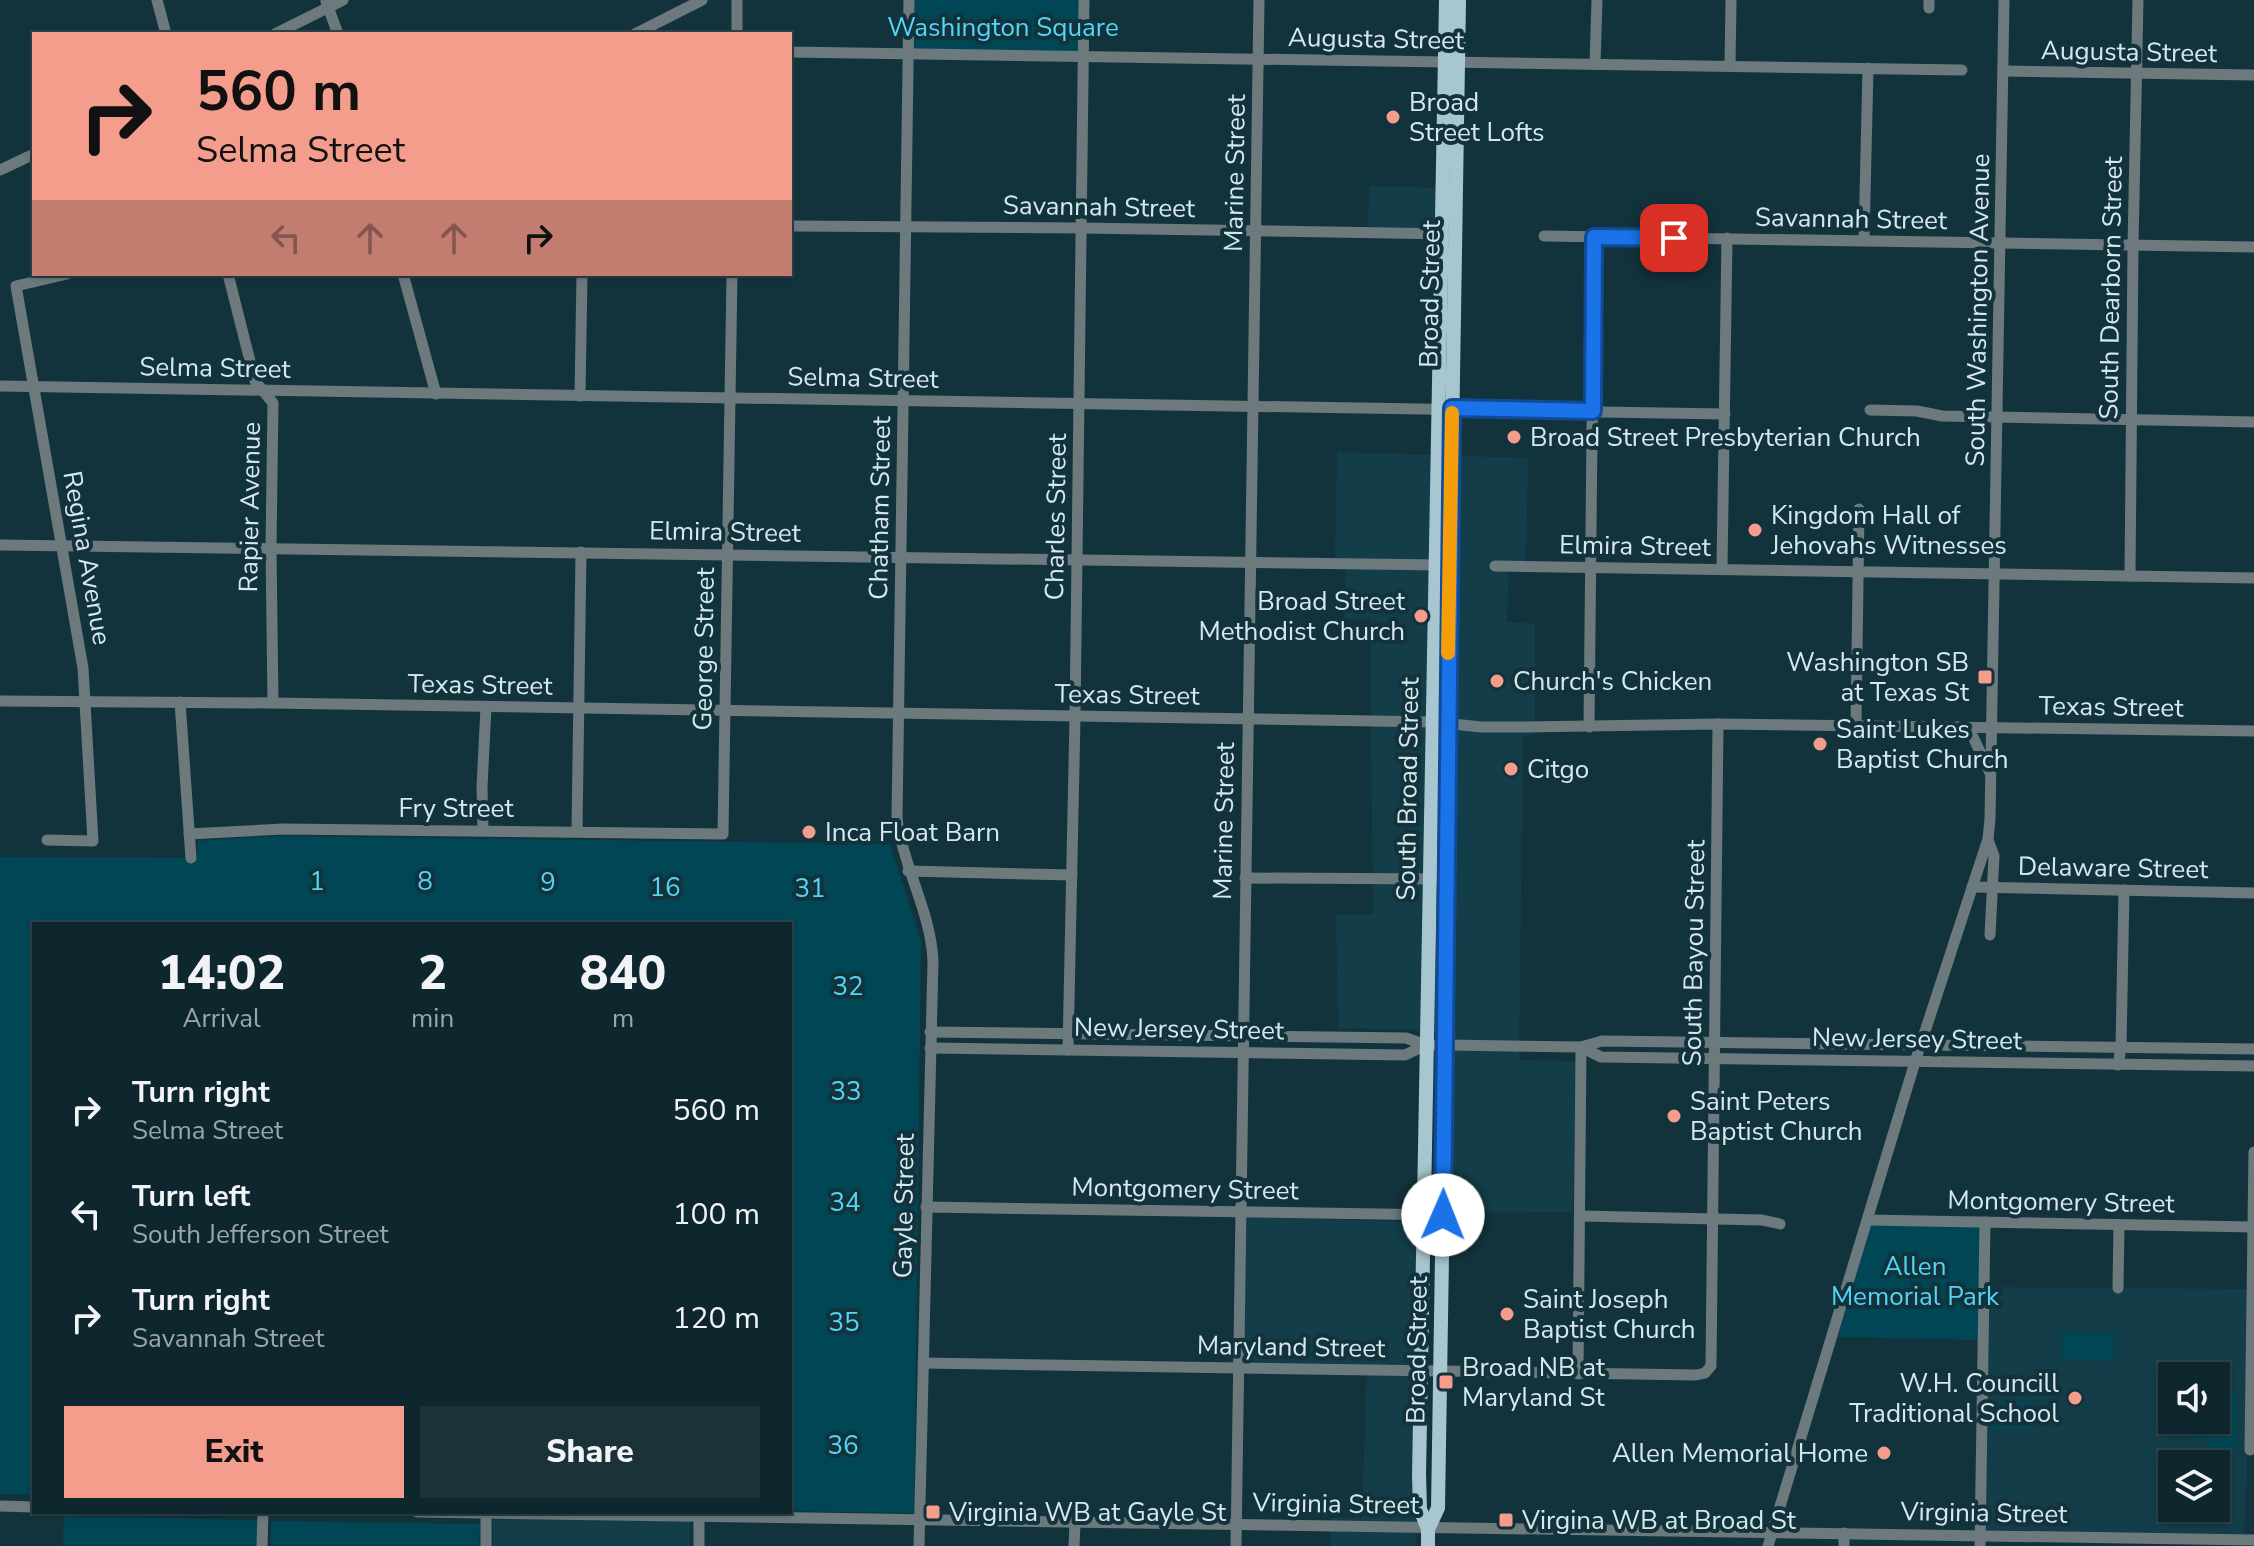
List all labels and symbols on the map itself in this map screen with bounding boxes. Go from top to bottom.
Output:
park label: Washington Square [887,10,1119,45]
street label: Augusta Street [1288,20,1465,58]
street label: Augusta Street [2041,33,2218,71]
place label: Broad Street Lofts [1409,85,1545,150]
street label: Marine Street [1216,93,1254,252]
marker: Broad Street Lofts [1384,108,1402,126]
street label: South Washington Avenue [1958,153,1998,467]
street label: South Dearborn Street [2091,155,2131,420]
street label: Savannah Street [1003,188,1196,226]
street label: Savannah Street [1755,200,1948,238]
pin [1640,204,1708,272]
street label: Broad Street [1411,219,1449,368]
street label: Selma Street [139,349,292,387]
street label: Selma Street [787,359,940,397]
street label: Chatham Street [861,415,899,600]
place label: Broad Street Presbyterian Church [1530,420,1921,455]
street label: Rapier Avenue [231,421,269,593]
marker: Broad Street Presbyterian Church [1505,428,1523,446]
street label: Charles Street [1037,432,1075,601]
street label: Regina Avenue [54,468,120,648]
place label: Kingdom Hall of Jehovahs Witnesses [1770,498,2007,563]
street label: Elmira Street [649,513,802,551]
marker: Kingdom Hall of Jehovahs Witnesses [1746,521,1764,539]
street label: Elmira Street [1559,527,1712,565]
street label: George Street [685,566,723,731]
place label: Broad Street Methodist Church [1198,584,1406,649]
marker: Broad Street Methodist Church [1412,607,1430,625]
place label: Washington SB at Texas St [1786,645,1970,710]
place label: Church's Chicken [1513,664,1712,699]
street label: Texas Street [407,666,554,704]
marker: Washington SB at Texas St [1976,668,1994,686]
marker: Church's Chicken [1488,672,1506,690]
street label: Texas Street [1054,676,1201,714]
street label: South Broad Street [1389,676,1427,901]
street label: Texas Street [2038,688,2185,726]
place label: Saint Lukes Baptist Church [1836,712,2008,777]
marker: Saint Lukes Baptist Church [1811,735,1829,753]
street label: Marine Street [1205,741,1243,900]
place label: Citgo [1527,752,1589,787]
marker: Citgo [1502,760,1520,778]
street label: Fry Street [398,791,514,826]
place label: Inca Float Barn [825,815,1000,850]
marker: Inca Float Barn [800,823,818,841]
street label: South Bayou Street [1675,838,1713,1067]
street label: Delaware Street [2017,849,2209,887]
park label: 1 [309,864,325,899]
park label: 8 [417,864,433,899]
park label: 9 [540,865,556,900]
park label: 16 [649,870,681,905]
park label: 31 [794,871,826,906]
park label: 32 [832,969,864,1004]
street label: New Jersey Street [1074,1010,1285,1048]
street label: New Jersey Street [1812,1020,2023,1058]
park label: 33 [830,1074,862,1109]
place label: Saint Peters Baptist Church [1690,1084,1862,1149]
marker: Saint Peters Baptist Church [1665,1107,1683,1125]
street label: Gayle Street [885,1132,923,1279]
street label: Montgomery Street [1071,1170,1300,1208]
position arrow [1401,1173,1485,1257]
street label: Montgomery Street [1947,1183,2176,1221]
park label: 34 [829,1185,861,1220]
park label: Allen Memorial Park [1831,1249,2000,1314]
street label: Broad Street [1398,1275,1436,1424]
place label: Saint Joseph Baptist Church [1523,1282,1695,1347]
park label: 35 [828,1305,860,1340]
marker: Saint Joseph Baptist Church [1498,1305,1516,1323]
street label: Maryland Street [1196,1328,1386,1366]
place label: Broad NB at Maryland St [1462,1350,1606,1415]
place label: W.H. Councill Traditional School [1849,1366,2059,1431]
marker: Broad NB at Maryland St [1437,1373,1455,1391]
marker: W.H. Councill Traditional School [2066,1389,2084,1407]
park label: 36 [827,1428,859,1463]
place label: Allen Memorial Home [1612,1436,1868,1471]
marker: Allen Memorial Home [1875,1444,1893,1462]
street label: Virginia Street [1251,1485,1420,1523]
street label: Virginia Street [1899,1494,2068,1532]
place label: Virginia WB at Gayle St [948,1495,1227,1530]
marker: Virginia WB at Gayle St [924,1503,942,1521]
place label: Virgina WB at Broad St [1521,1503,1797,1538]
marker: Virgina WB at Broad St [1497,1511,1515,1529]

